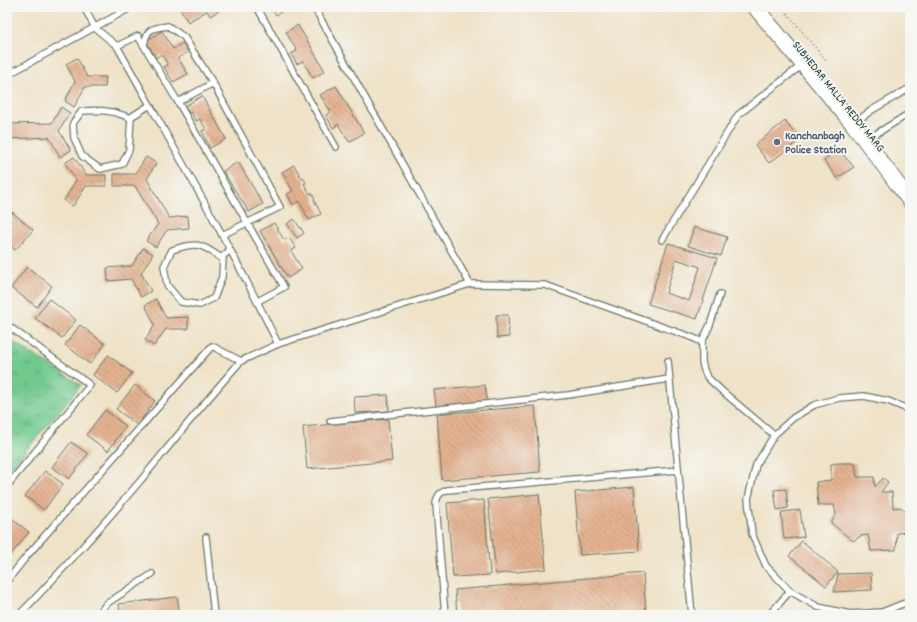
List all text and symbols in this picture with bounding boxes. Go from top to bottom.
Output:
street label: SUBHEDAR MALLA REDDY MARG [788,38,888,156]
place label: Kanchanbagh Police Station [785,128,847,159]
marker: Kanchanbagh Police Station [772,137,782,147]

